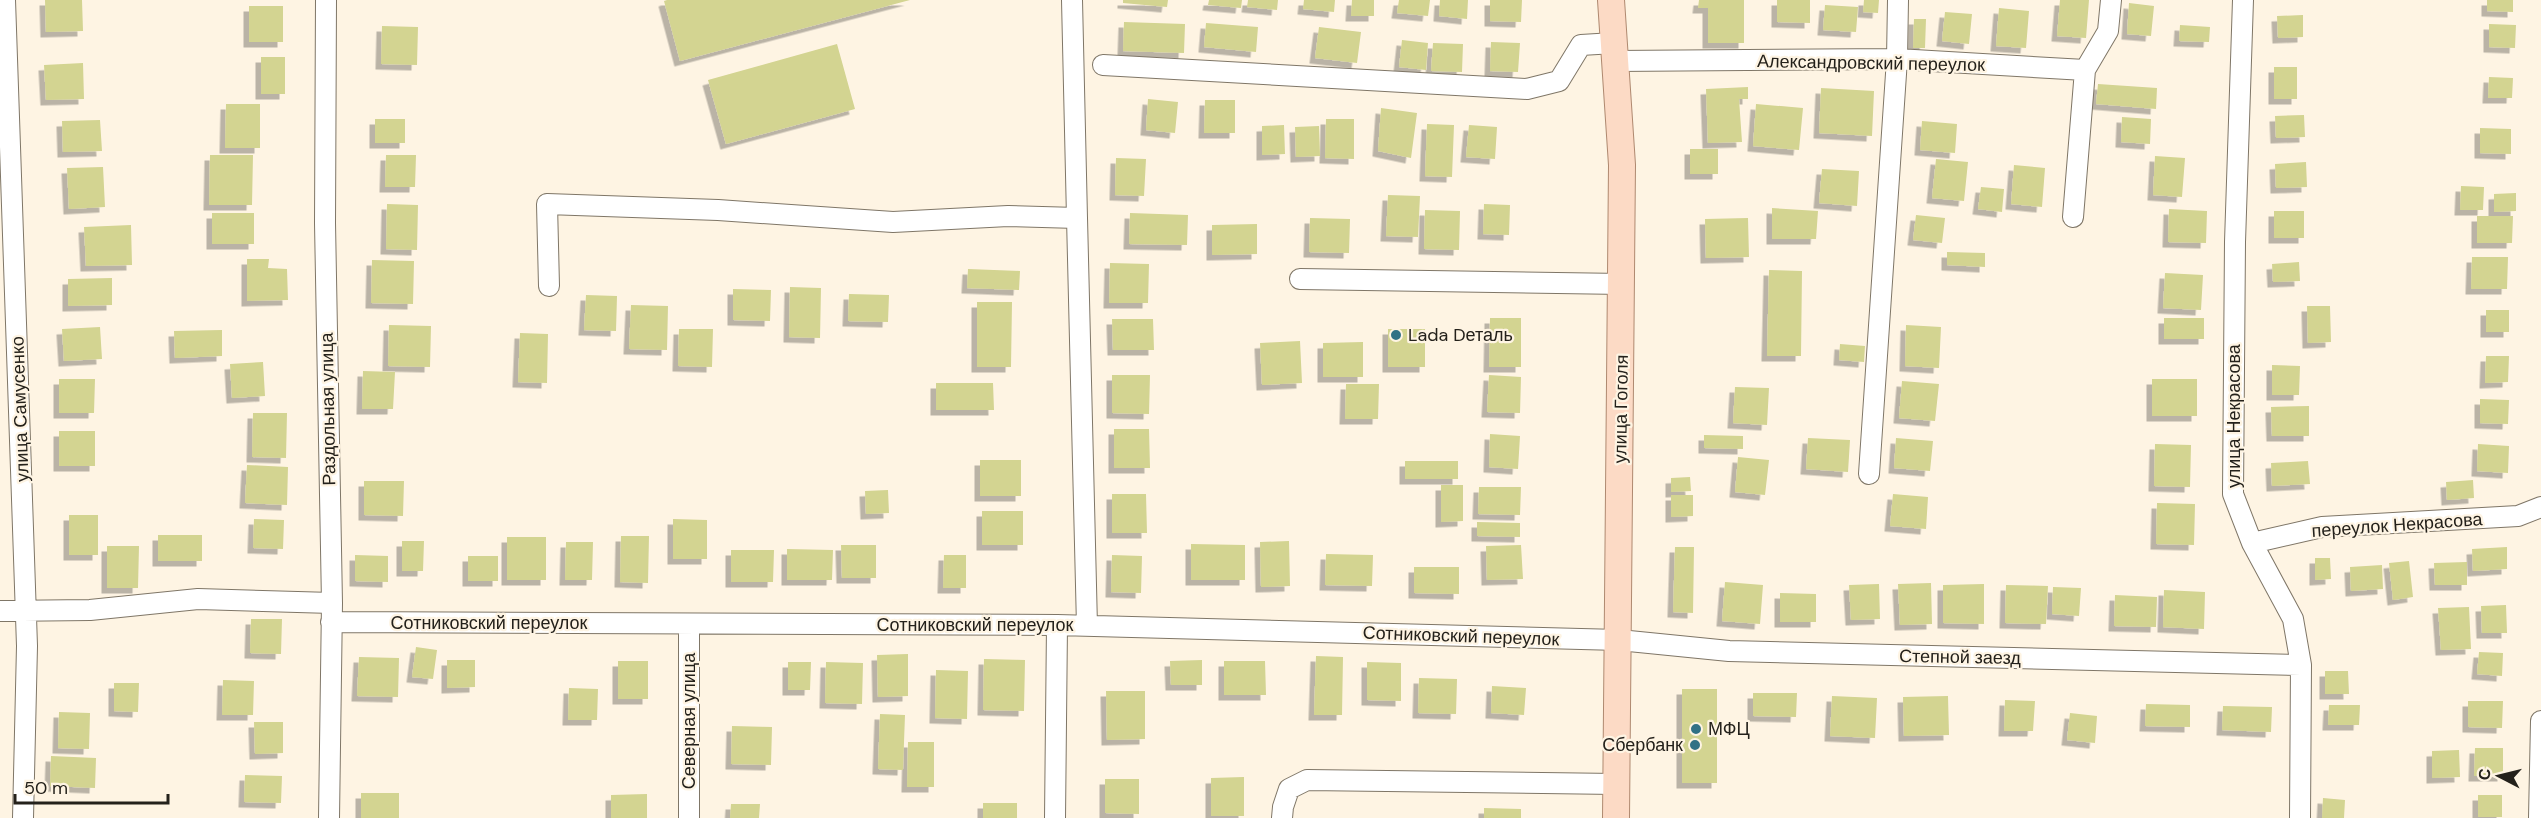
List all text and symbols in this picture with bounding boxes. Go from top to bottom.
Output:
street label: Александровский переулок [1757,49,1985,77]
place label: Lada Dеталь [1408,323,1513,347]
marker: Lada Dеталь [1389,328,1403,342]
street label: Раздольная улица [315,331,341,486]
street label: улица Самусенко [5,336,35,482]
street label: улица Некрасова [2222,343,2246,488]
street label: улица Гоголя [1608,354,1634,464]
street label: переулок Некрасова [2311,507,2484,543]
street label: Сотниковский переулок [391,611,588,635]
street label: Сотниковский переулок [877,613,1074,637]
street label: Сотниковский переулок [1362,621,1560,651]
street label: Степной заезд [1899,644,2022,670]
street label: Северная улица [677,652,701,789]
place label: МФЦ [1708,717,1750,741]
marker: МФЦ [1689,722,1703,736]
place label: Сбербанк [1602,733,1683,757]
marker: Сбербанк [1688,738,1702,752]
north arrow [2469,746,2529,806]
scale bar [15,767,168,805]
text: С [2473,767,2496,781]
text: 50 m [24,776,68,800]

